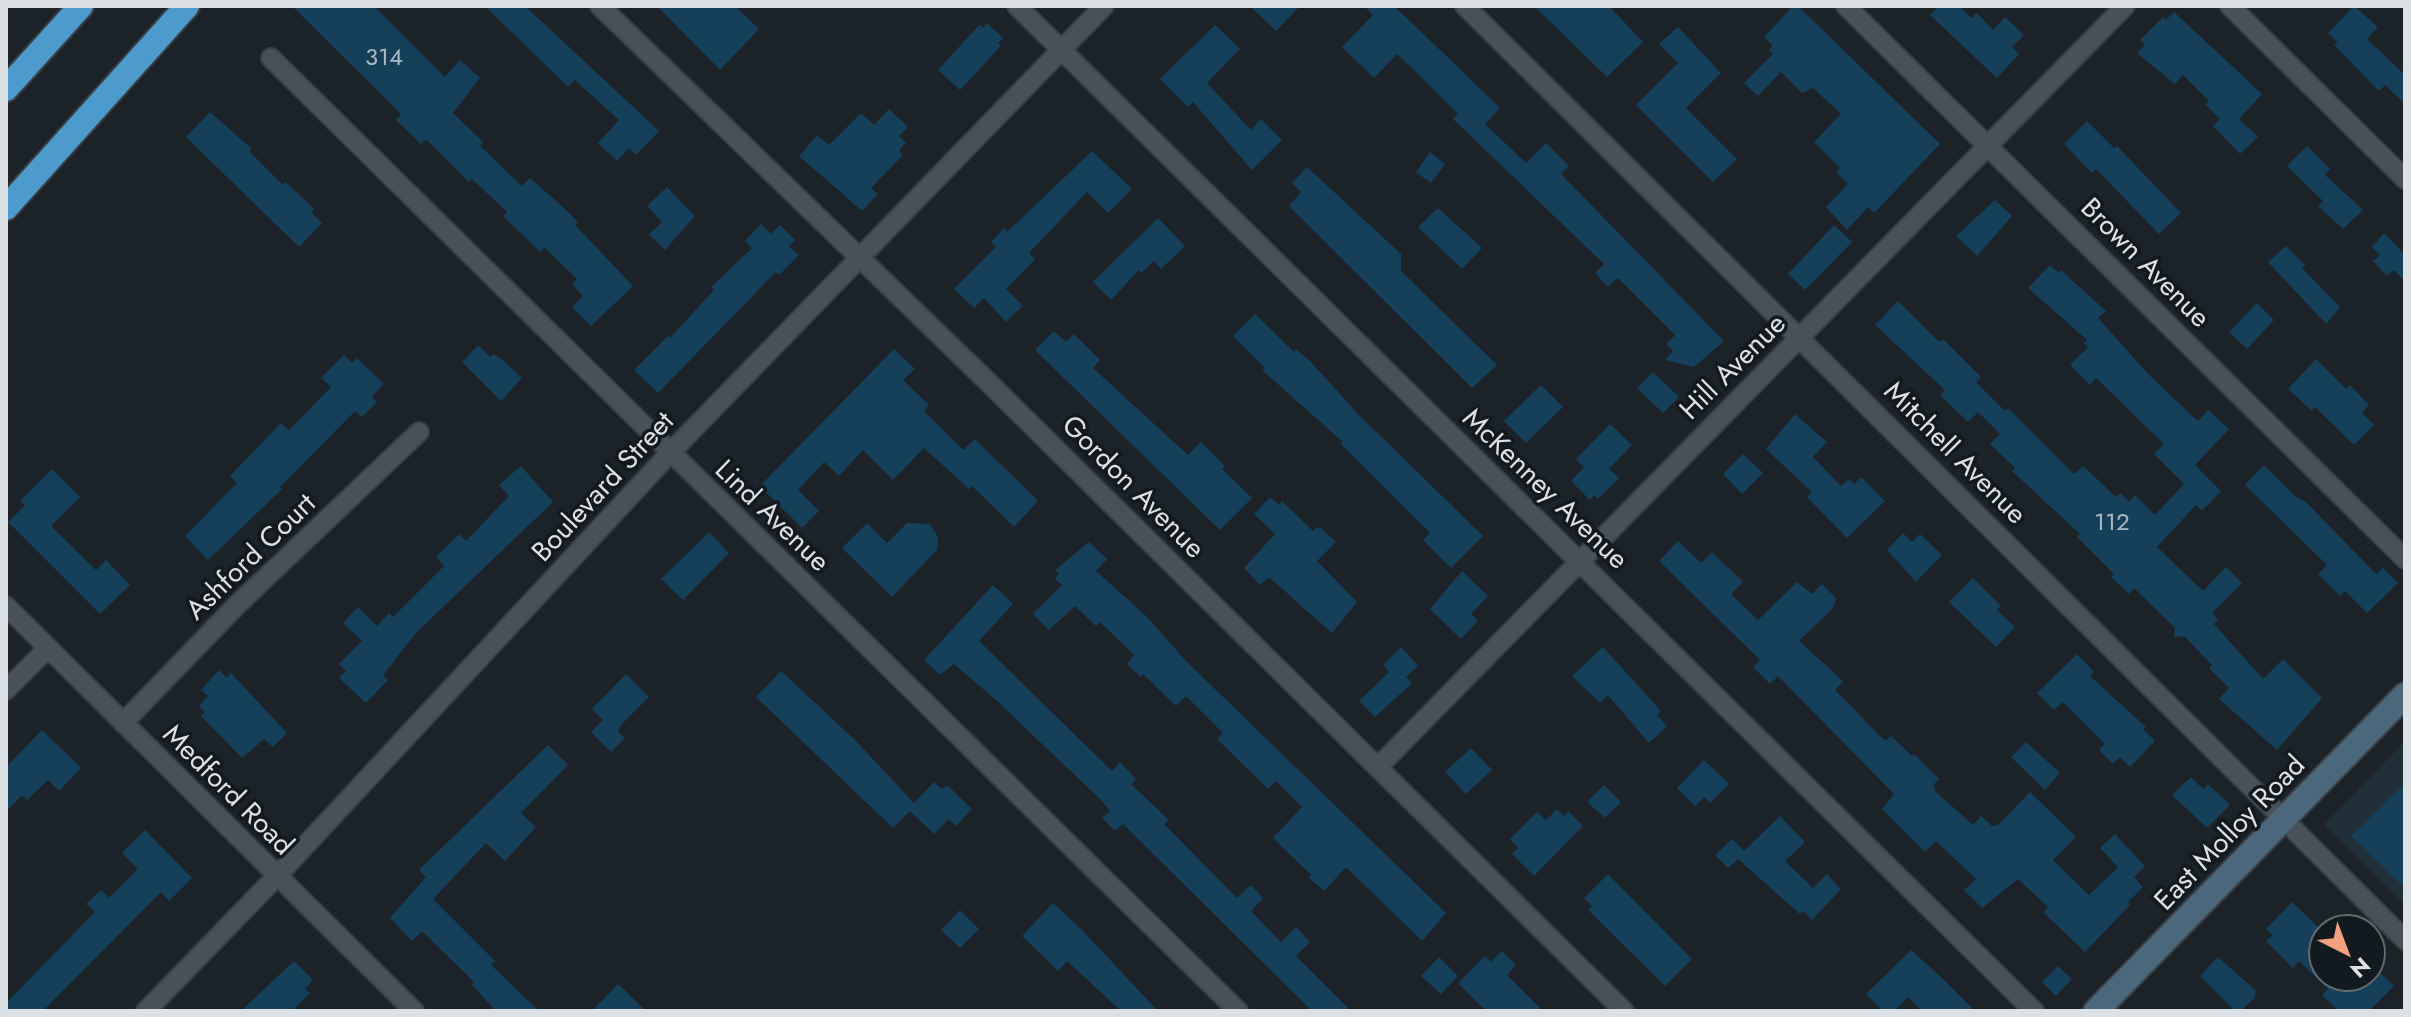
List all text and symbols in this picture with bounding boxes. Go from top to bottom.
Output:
house number: 314 [365,39,403,74]
street label: Brown Avenue [2071,188,2220,337]
street label: Hill Avenue [1670,304,1795,429]
street label: Mitchell Avenue [1875,372,2036,533]
street label: McKenney Avenue [1453,398,1638,578]
street label: Boulevard Street [522,402,683,571]
street label: Gordon Avenue [1053,405,1215,567]
street label: Lind Avenue [706,450,839,581]
street label: Ashford Court [176,483,325,629]
house number: 112 [2094,504,2130,539]
street label: Medford Road [154,714,304,864]
street label: East Molloy Road [2144,745,2314,919]
north arrow [2307,913,2387,993]
text: N [2343,950,2378,986]

